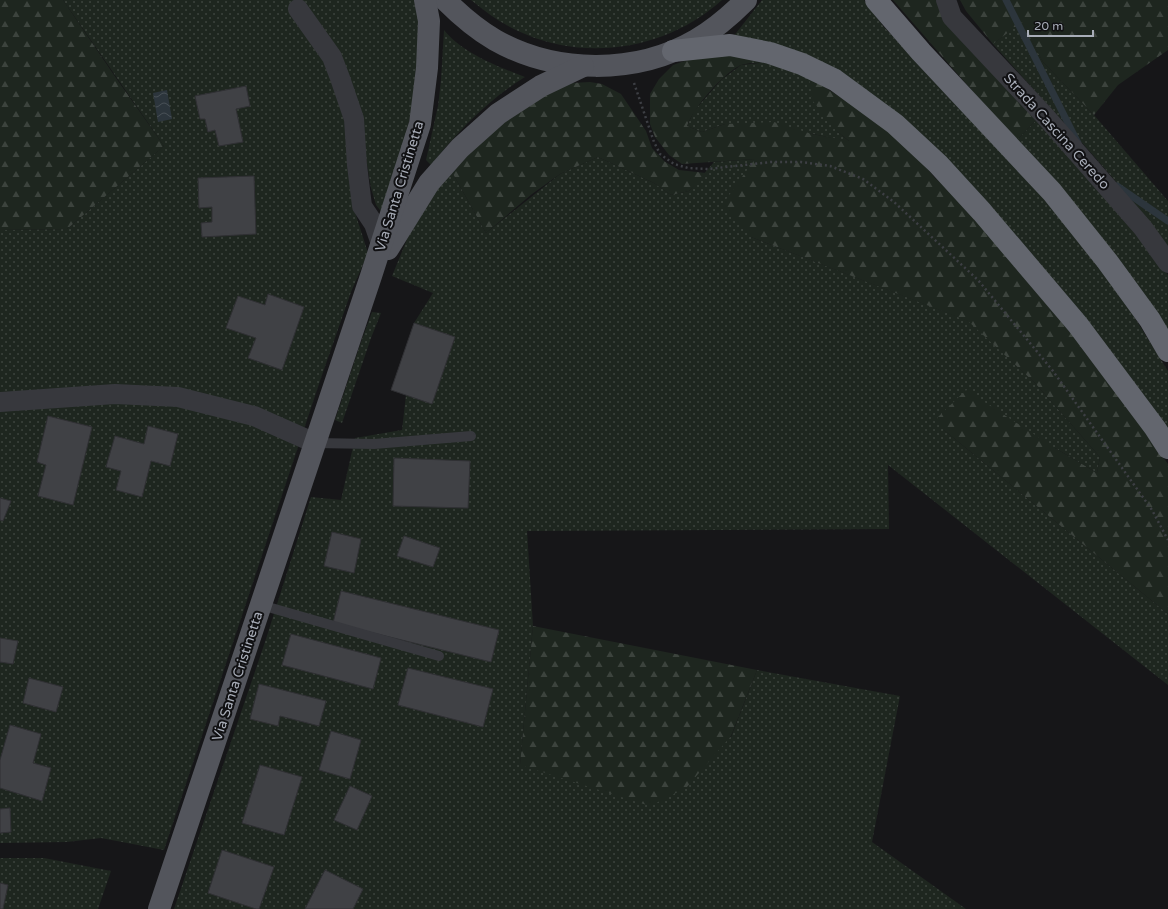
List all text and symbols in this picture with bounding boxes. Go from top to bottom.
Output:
scale bar [1028,12,1093,38]
text: 20 m [1034,19,1063,33]
street label: Strada Cascina Ceredo [1000,70,1113,193]
street label: Via Santa Cristinetta [372,119,427,253]
street label: Via Santa Cristinetta [208,609,266,743]

